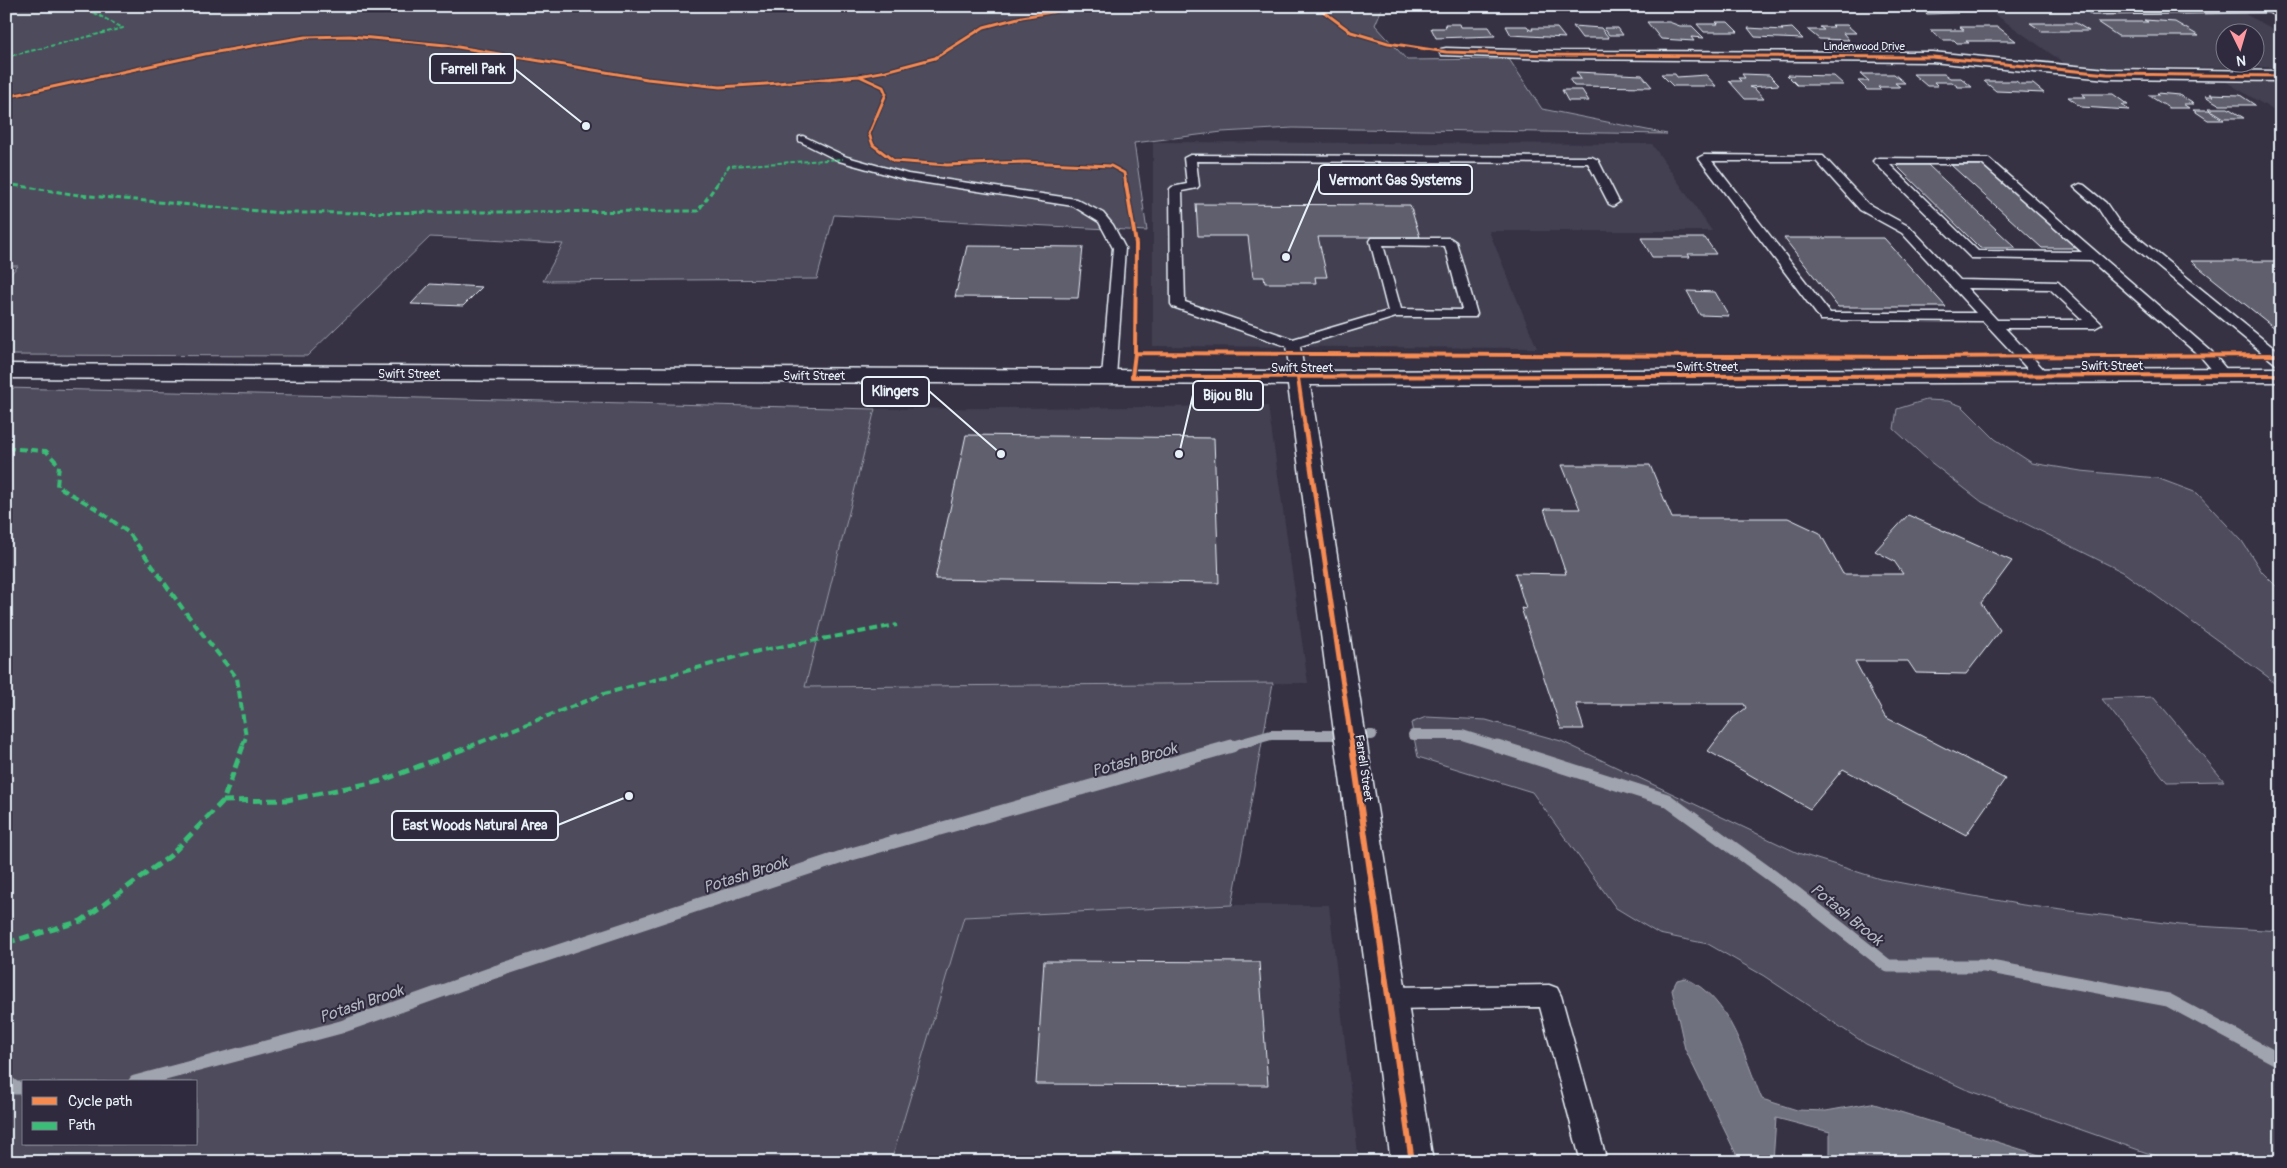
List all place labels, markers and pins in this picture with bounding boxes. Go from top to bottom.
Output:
callout: Farrell Park [430,54,515,83]
callout: Vermont Gas Systems [1319,165,1472,194]
callout: Klingers [862,377,929,406]
callout: Bijou Blu [1193,381,1263,410]
callout: East Woods Natural Area [392,811,558,840]

